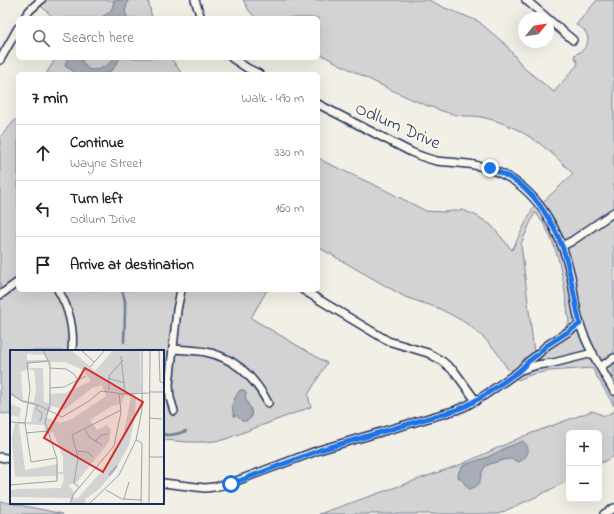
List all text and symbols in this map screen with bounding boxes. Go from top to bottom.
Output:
north arrow [518,12,554,48]
search box [16,16,320,60]
icon: search [30,27,52,49]
text: Search here [62,27,134,49]
text: 7 min [32,86,68,111]
text: Walk · 490 m [242,89,304,108]
street label: Odlum Drive [350,96,445,158]
text: Continue [70,132,124,154]
icon: ahead [32,142,54,164]
text: 330 m [274,143,304,162]
text: Wayne Street [70,154,143,173]
route end [481,159,499,177]
text: Turn left [70,188,123,210]
icon: left [32,198,54,220]
text: 160 m [275,199,304,218]
text: Odlum Drive [70,210,136,229]
icon: arrive [32,254,54,276]
text: Arrive at destination [70,254,194,276]
inset map [10,350,164,504]
map controls [566,430,602,502]
button: + [566,430,602,466]
button: − [566,466,602,502]
route start [222,475,240,493]

